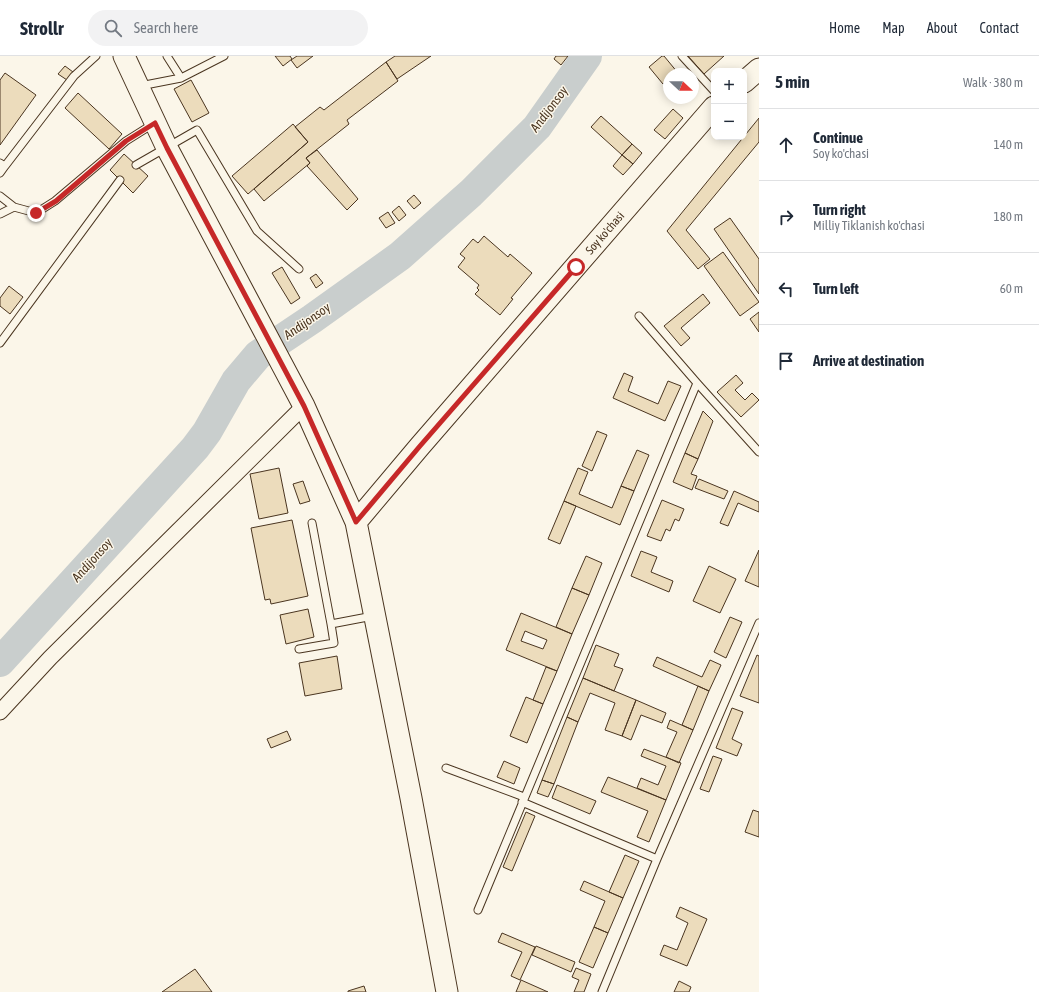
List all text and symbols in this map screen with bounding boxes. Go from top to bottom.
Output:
search box [88,10,368,46]
text: Strollr [20,17,64,39]
icon: search [102,17,124,39]
text: Search here [134,19,198,36]
text: Home [829,20,860,36]
text: Map [882,20,905,36]
text: About [927,20,958,36]
text: Contact [980,20,1019,36]
north arrow [663,68,699,104]
map controls [711,68,747,140]
button: + [711,68,747,104]
text: 5 min [775,72,810,92]
text: Walk · 380 m [963,75,1023,90]
water label: Andijonsoy [526,83,571,136]
button: − [711,104,747,140]
text: Continue [813,129,863,146]
icon: ahead [775,134,797,156]
text: 140 m [994,137,1023,152]
text: Soy ko'chasi [813,146,869,161]
text: Turn right [813,201,866,218]
route end [27,204,45,222]
icon: right [775,206,797,228]
street label: Soy ko'chasi [583,209,627,257]
text: 180 m [994,209,1023,224]
text: Milliy Tiklanish ko'chasi [813,218,925,233]
route start [567,258,585,276]
icon: left [775,278,797,300]
text: Turn left [813,280,859,297]
text: 60 m [1000,281,1023,296]
water label: Andijonsoy [280,299,334,343]
icon: arrive [775,350,797,372]
text: Arrive at destination [813,352,924,369]
water label: Andijonsoy [68,535,116,586]

